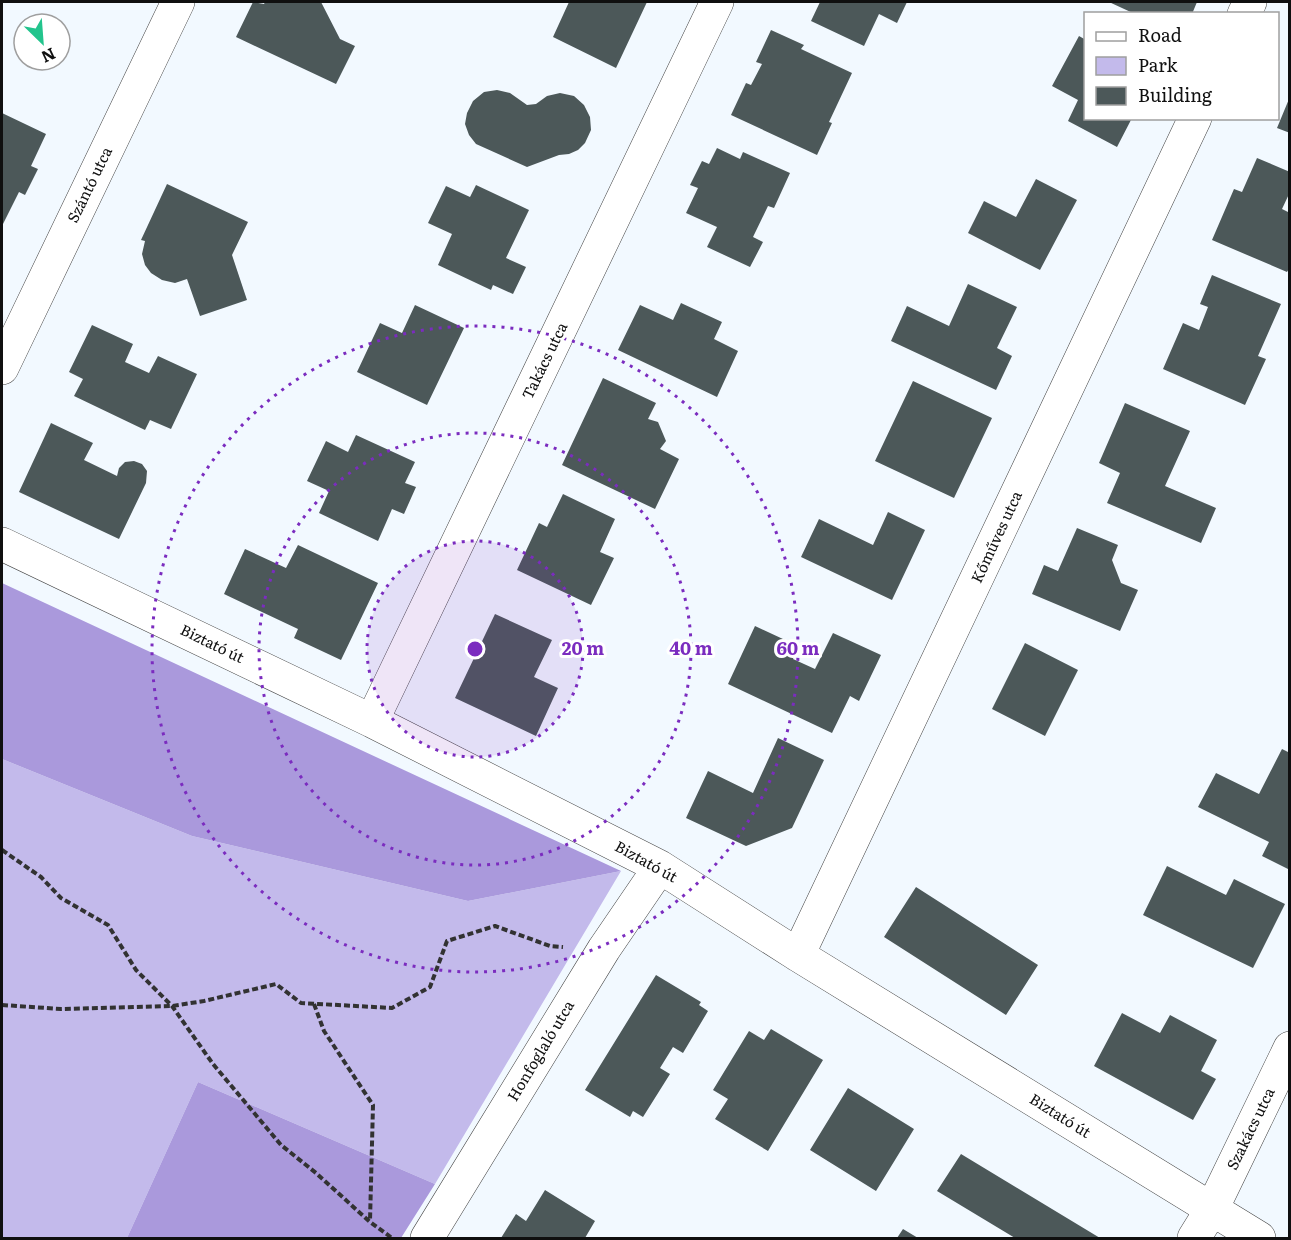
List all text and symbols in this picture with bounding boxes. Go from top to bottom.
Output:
north arrow [12,12,72,72]
legend [1084,12,1279,120]
text: Road [1138,21,1182,48]
text: N [38,43,60,70]
text: Park [1138,51,1179,78]
text: Building [1138,81,1213,108]
street label: Szántó utca [60,142,117,226]
street label: Takács utca [515,317,573,403]
street label: Kőműves utca [964,486,1027,586]
street label: Biztató út [177,617,249,668]
text: 20 m [562,634,604,661]
text: 40 m [669,634,713,661]
text: 60 m [776,634,820,661]
centre of rings [465,639,485,659]
street label: Biztató út [611,834,682,887]
street label: Honfoglaló utca [500,995,579,1105]
street label: Szakács utca [1220,1082,1280,1174]
street label: Biztató út [1026,1087,1096,1143]

